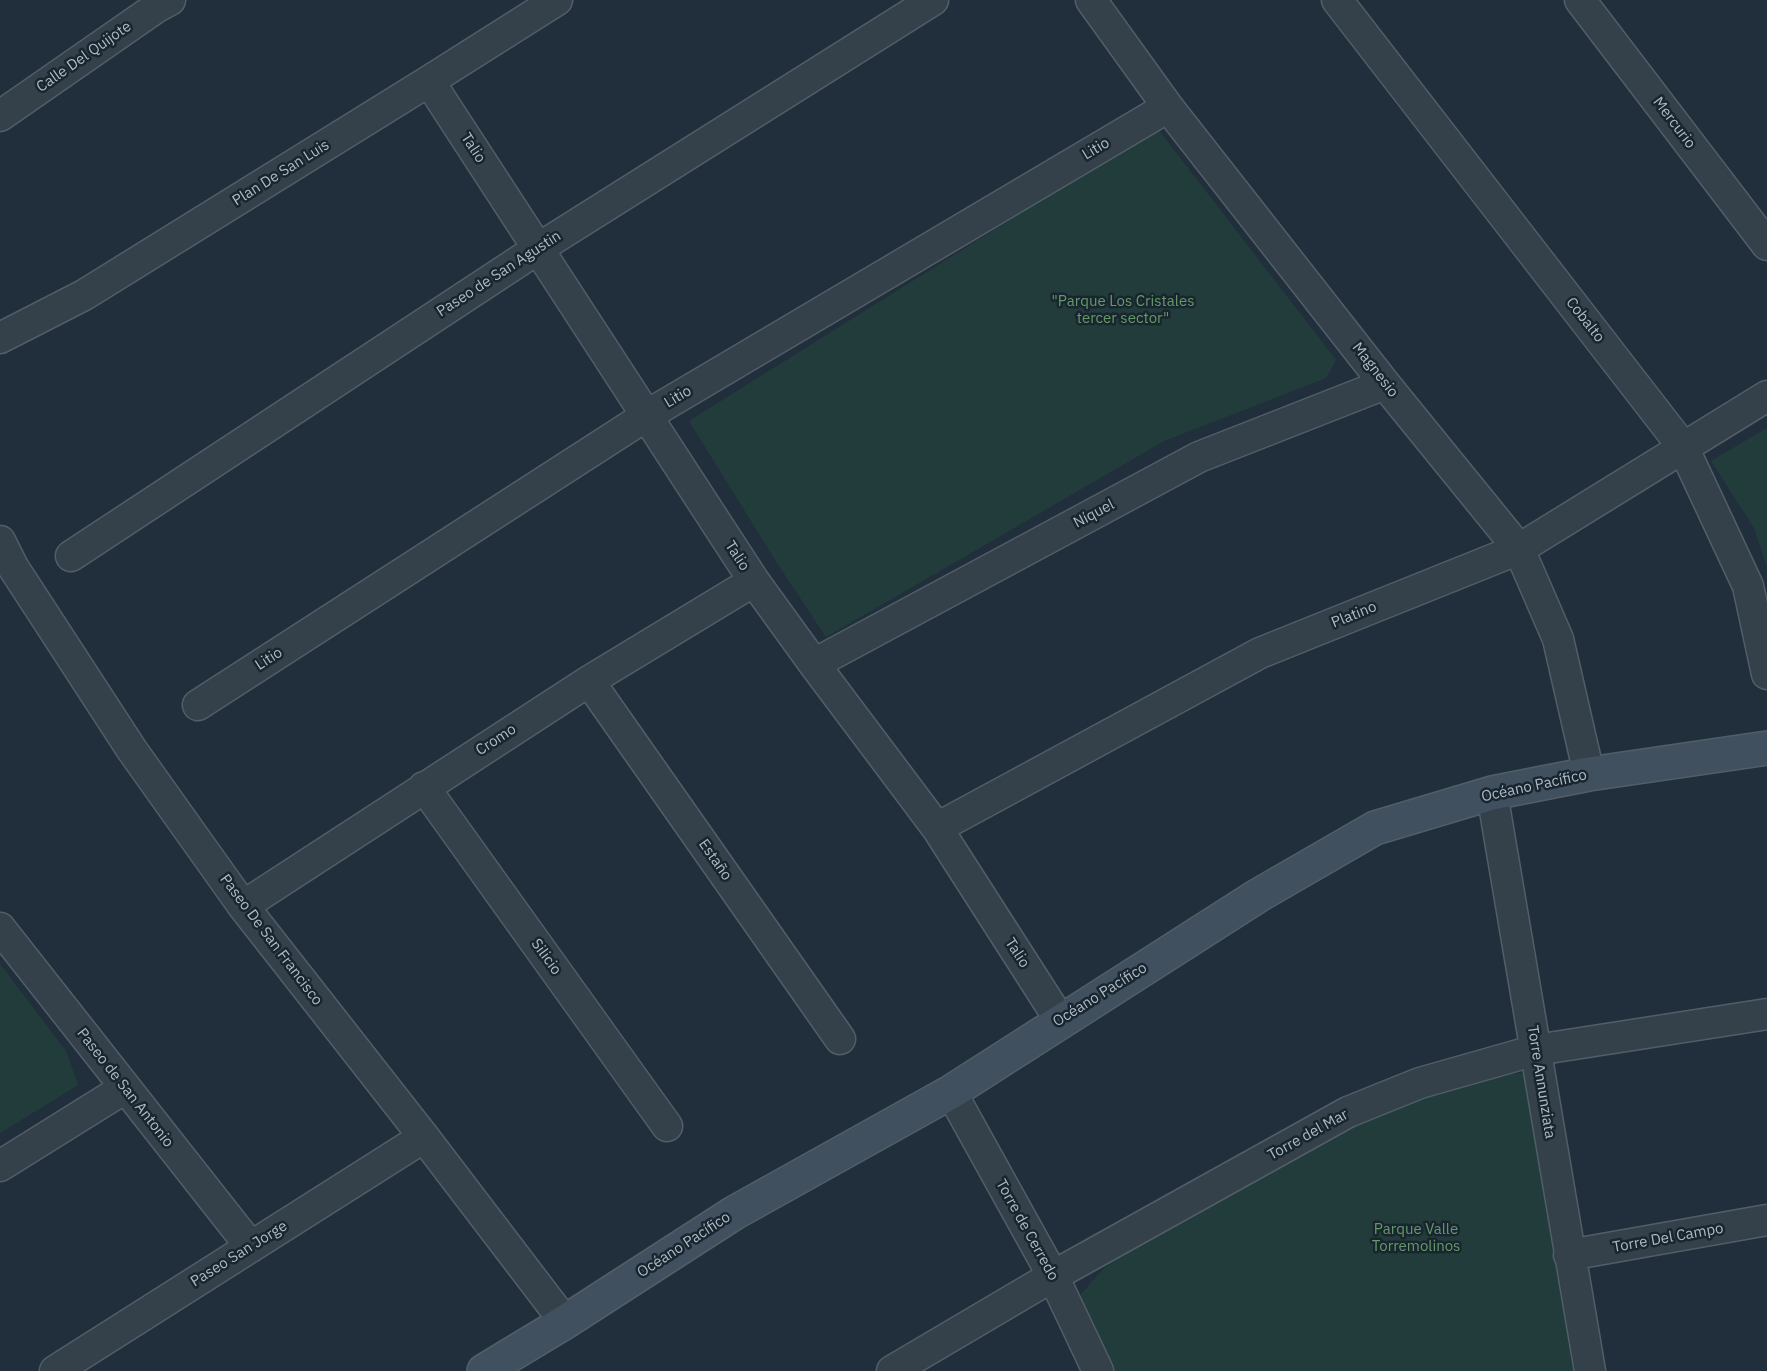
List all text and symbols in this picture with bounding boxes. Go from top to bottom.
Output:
street label: Calle Del Quijote [33,18,135,96]
street label: Mercurio [1649,94,1699,152]
street label: Talio [457,130,489,166]
street label: Litio [1079,134,1113,164]
street label: Plan De San Luis [229,136,333,210]
street label: Paseo de San Agustin [434,227,564,321]
park label: "Parque Los Cristales tercer sector" [1052,293,1194,328]
street label: Cobalto [1562,294,1608,346]
street label: Magnesio [1348,339,1402,401]
street label: Litio [661,382,695,412]
street label: Níquel [1070,496,1118,532]
street label: Talio [721,538,753,574]
street label: Platino [1329,598,1379,632]
street label: Litio [252,644,286,674]
street label: Cromo [472,720,520,760]
street label: Océano Pacífico [1480,766,1588,806]
street label: Estaño [694,836,736,884]
street label: Paseo De San Francisco [216,871,326,1009]
street label: Talio [1001,935,1033,971]
street label: Silicio [527,936,565,978]
street label: Océano Pacífico [1050,959,1150,1031]
street label: Torre Annunziata [1523,1024,1559,1140]
street label: Paseo de San Antonio [73,1025,177,1151]
street label: Torre del Mar [1265,1106,1351,1164]
street label: Torre de Cerredo [992,1176,1062,1284]
street label: Océano Pacífico [634,1208,734,1282]
street label: Paseo San Jorge [187,1217,291,1291]
street label: Torre Del Campo [1611,1219,1725,1257]
park label: Parque Valle Torremolinos [1372,1221,1460,1256]

